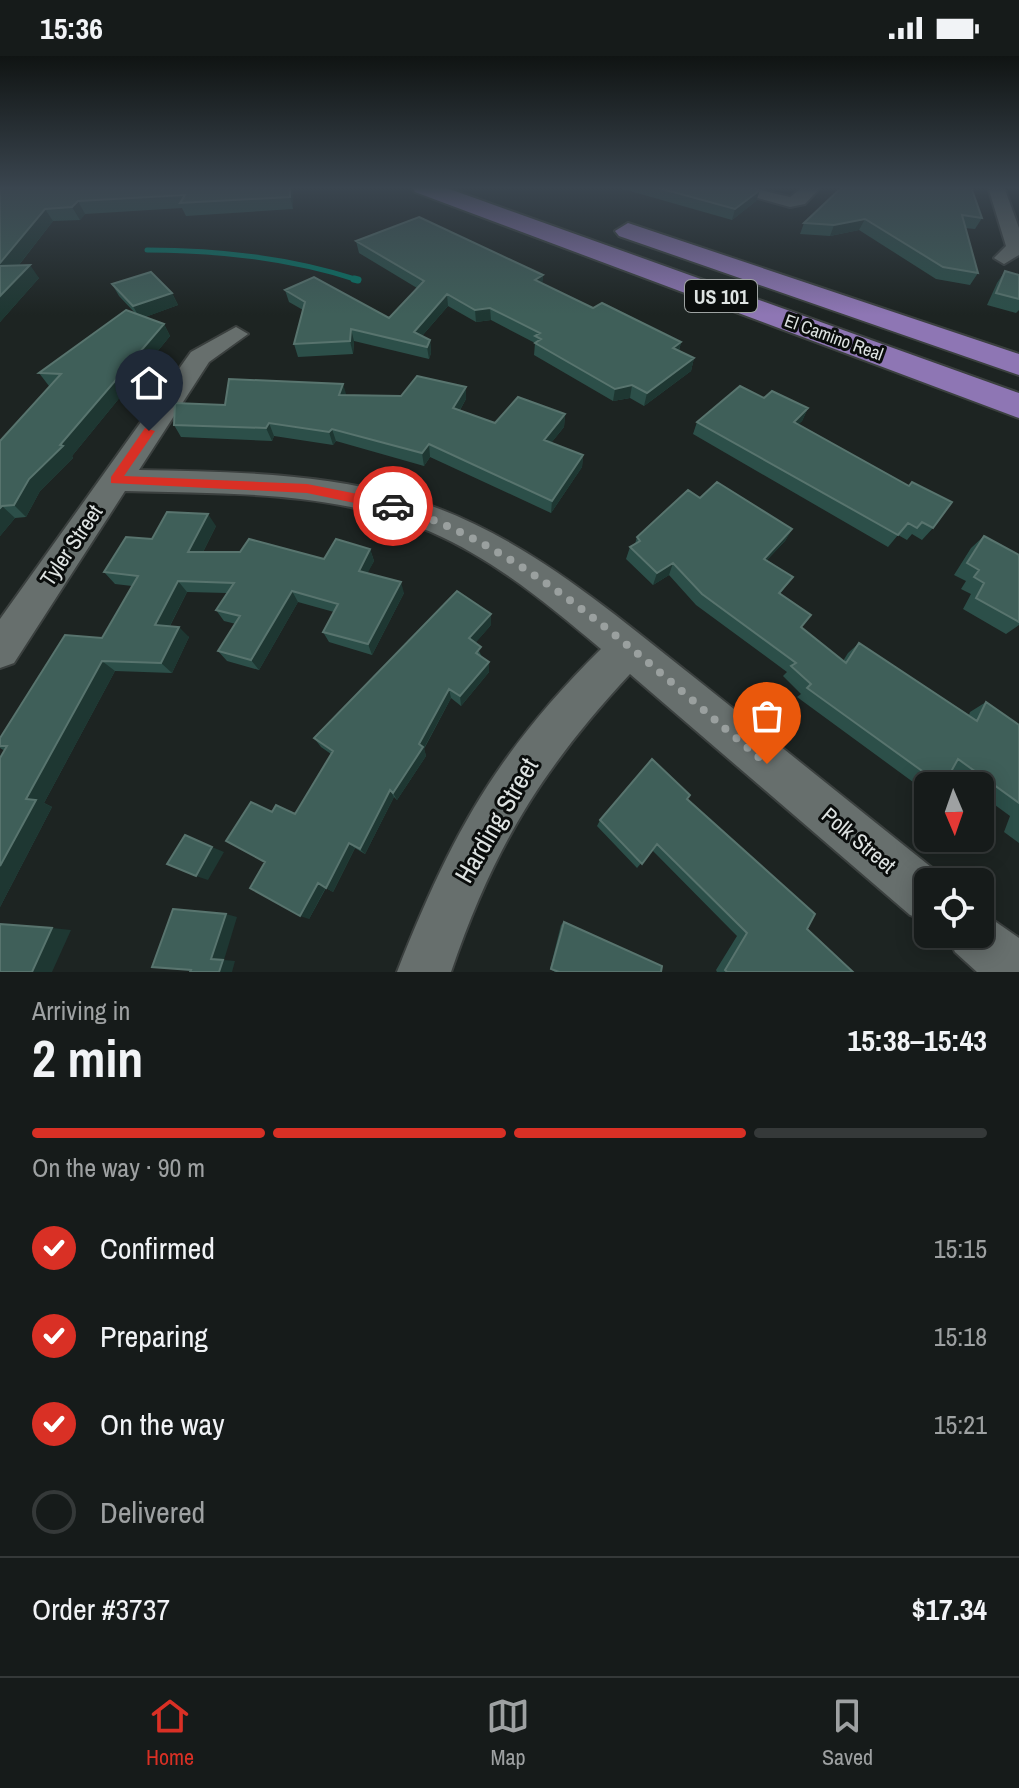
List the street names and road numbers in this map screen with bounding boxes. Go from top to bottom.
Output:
road number: US 101 [685,280,757,312]
street label: El Camino Real [781,308,887,366]
street label: Tyler Street [33,498,109,592]
street label: Harding Street [446,751,546,889]
street label: Polk Street [816,800,902,880]

